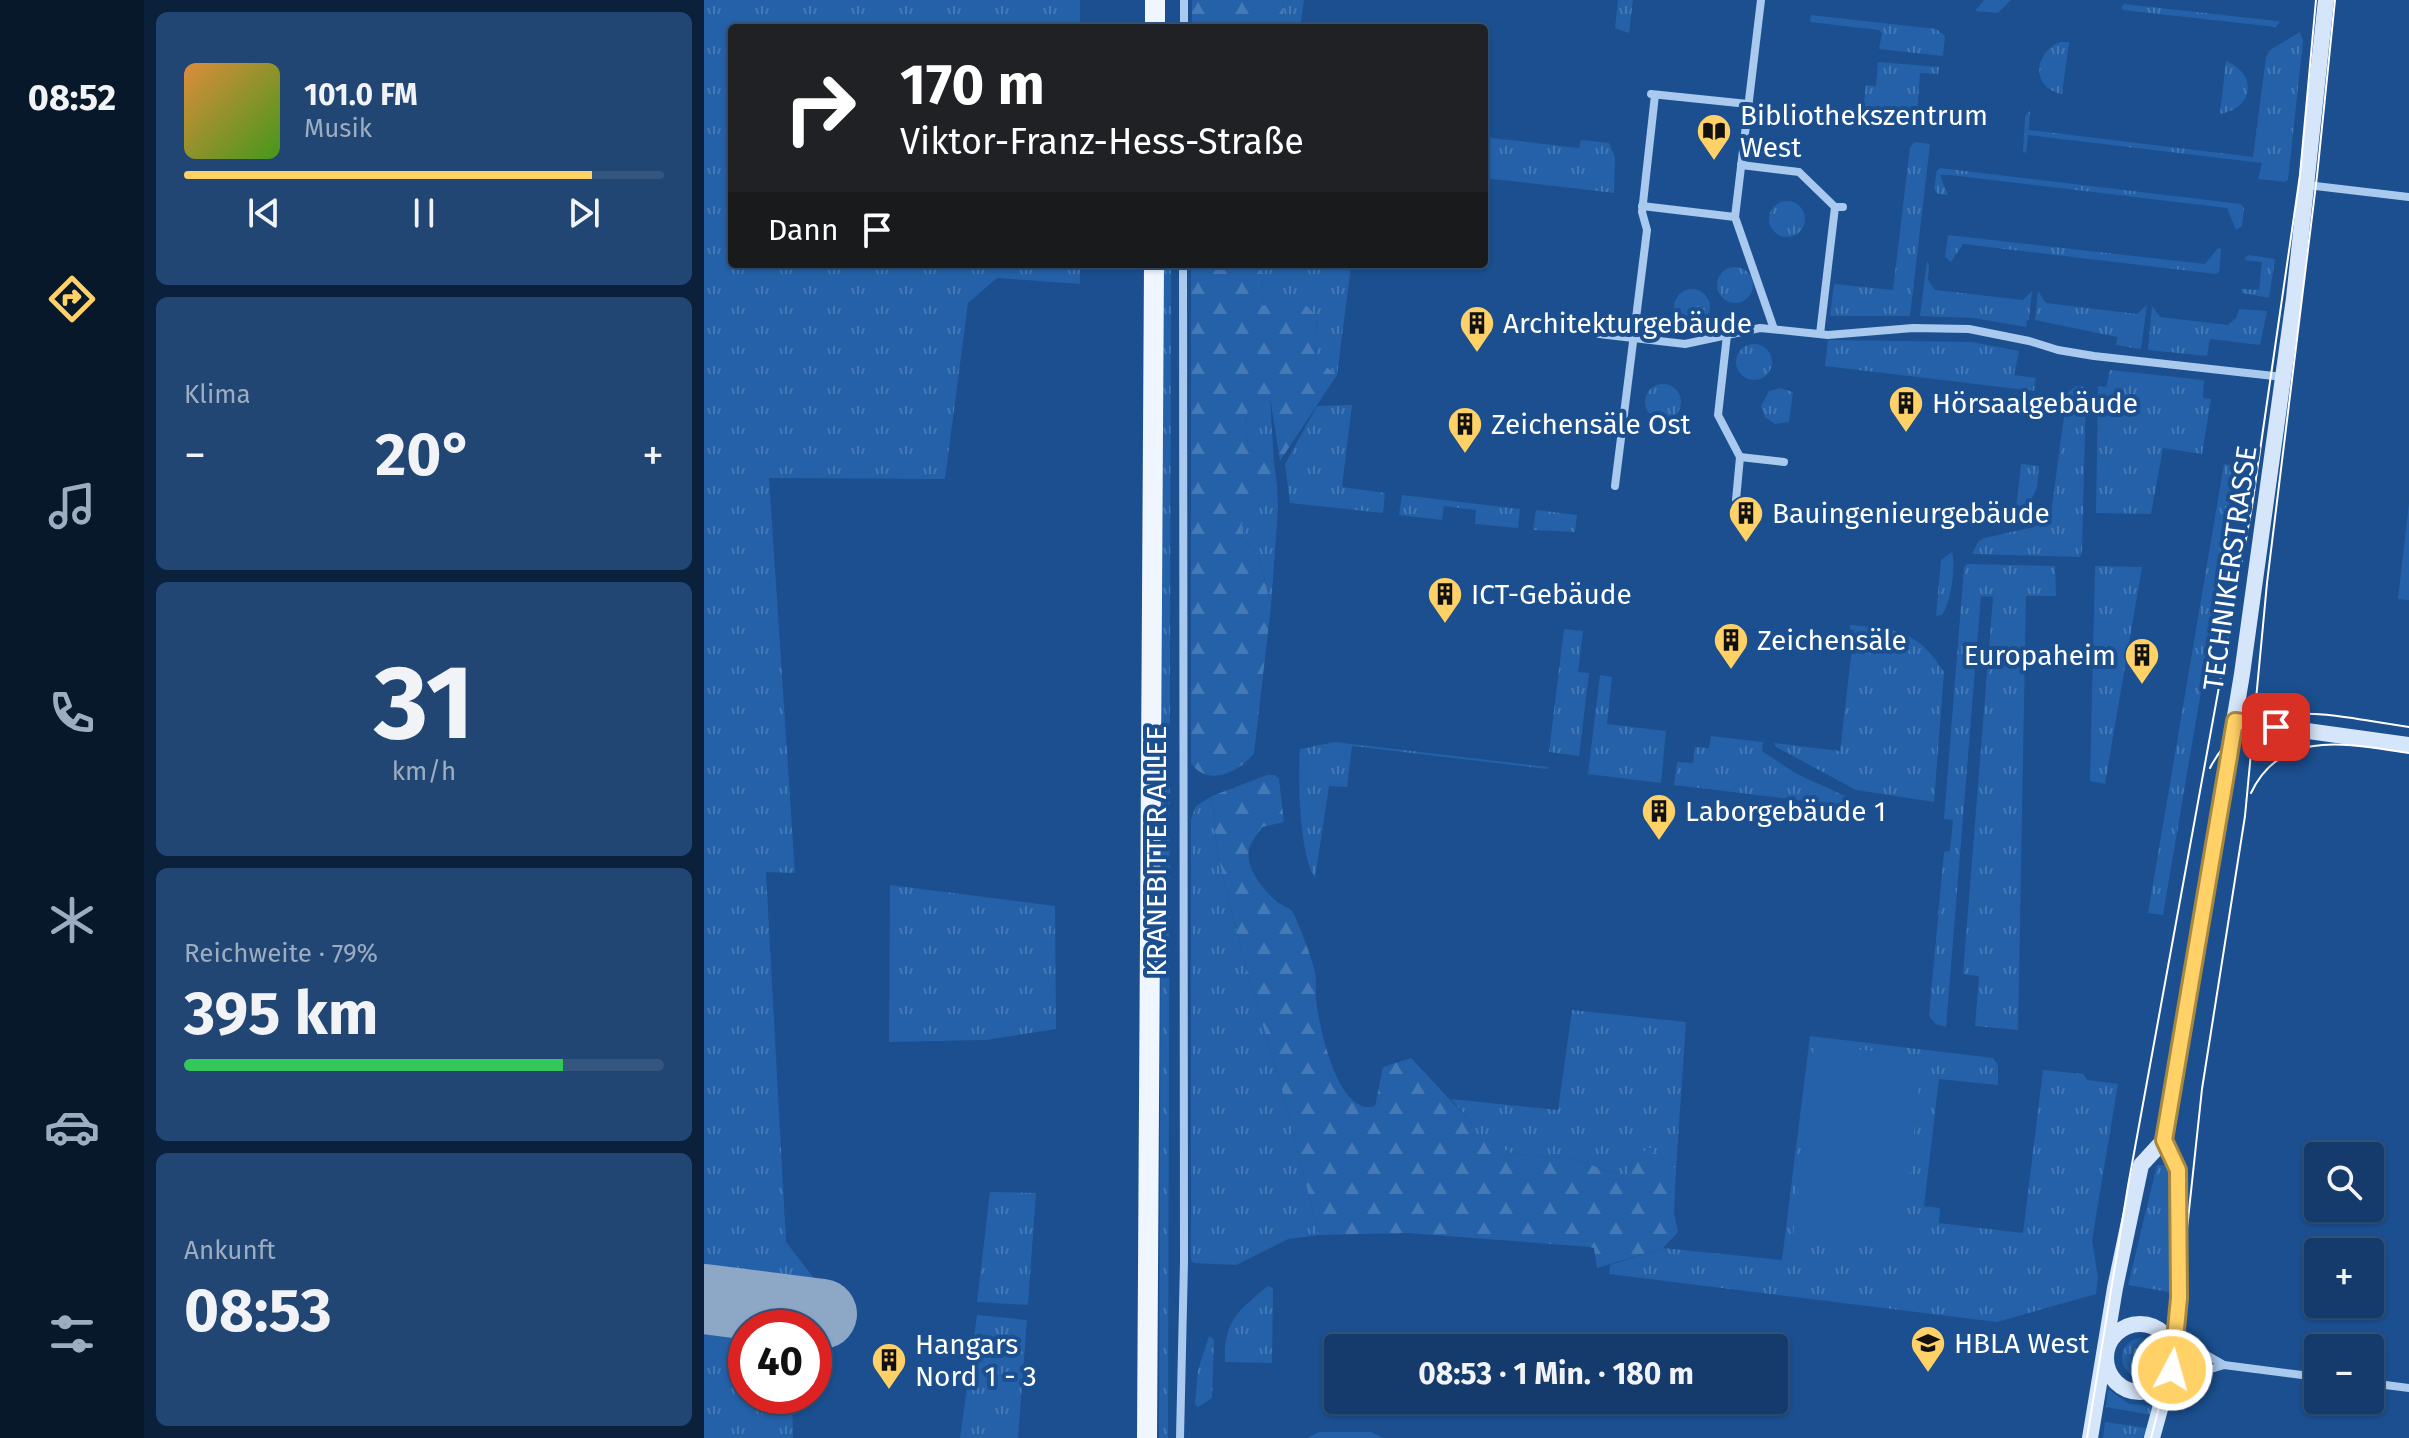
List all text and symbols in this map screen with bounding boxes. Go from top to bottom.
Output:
text: 170 m [900,52,1045,119]
icon: right [768,56,872,160]
text: 08:52 [28,76,116,120]
text: 101.0 FM [304,77,418,113]
place label: Bibliothekszentrum West [1740,99,1988,164]
library icon: Bibliothekszentrum West [1695,112,1733,162]
text: Musik [304,113,372,144]
text: Viktor-Franz-Hess-Straße [900,120,1304,164]
icon: previous [242,191,286,235]
icon: pause [402,191,446,235]
icon: next [562,191,606,235]
icon: arrive [855,208,899,252]
text: Dann [768,212,839,248]
icon: directions [44,271,100,327]
building icon: Architekturgebäude [1458,304,1496,354]
place label: Architekturgebäude [1503,307,1752,340]
text: Klima [184,379,251,410]
building icon: Hörsaalgebäude [1887,384,1925,434]
place label: Hörsaalgebäude [1932,387,2138,420]
building icon: Zeichensäle Ost [1446,405,1484,455]
place label: Zeichensäle Ost [1491,408,1692,441]
text: 20° [375,419,473,491]
text: − [184,429,206,482]
text: + [642,429,664,482]
street label: TECHNIKERSTRASSE [2196,444,2264,692]
icon: music [44,478,100,534]
building icon: Bauingenieurgebäude [1727,494,1765,544]
place label: Bauingenieurgebäude [1772,497,2050,530]
building icon: ICT-Gebäude [1426,575,1464,625]
place label: ICT-Gebäude [1471,578,1632,611]
building icon: Zeichensäle [1712,621,1750,671]
place label: Zeichensäle [1757,624,1907,657]
building icon: Europaheim [2123,636,2161,686]
place label: Europaheim [1964,639,2116,672]
text: 31 [374,641,474,766]
icon: phone [44,685,100,741]
pin [2242,693,2310,761]
icon: arrive [2254,705,2298,749]
street label: KRANEBITTER ALLEE [1140,725,1173,977]
text: km/h [392,756,456,787]
building icon: Laborgebäude 1 [1640,792,1678,842]
place label: Laborgebäude 1 [1685,795,1886,828]
icon: climate [44,892,100,948]
text: Reichweite · 79% [184,938,378,969]
text: 395 km [184,978,378,1050]
icon: car [44,1099,100,1155]
map controls [2304,1142,2384,1414]
button: search [2304,1142,2384,1222]
text: Ankunft [184,1235,276,1266]
button: + [2304,1238,2384,1318]
text: 08:53 [184,1275,332,1347]
icon: filters [44,1306,100,1362]
speed limit sign: 40 [728,1310,832,1414]
school or university icon: HBLA West [1909,1324,1947,1374]
place label: HBLA West [1954,1327,2090,1360]
place label: Hangars Nord 1 - 3 [915,1328,1037,1393]
position arrow [2130,1328,2214,1412]
button: − [2304,1334,2384,1414]
building icon: Hangars Nord 1 - 3 [870,1341,908,1391]
text: 08:53 · 1 Min. · 180 m [1418,1356,1694,1392]

